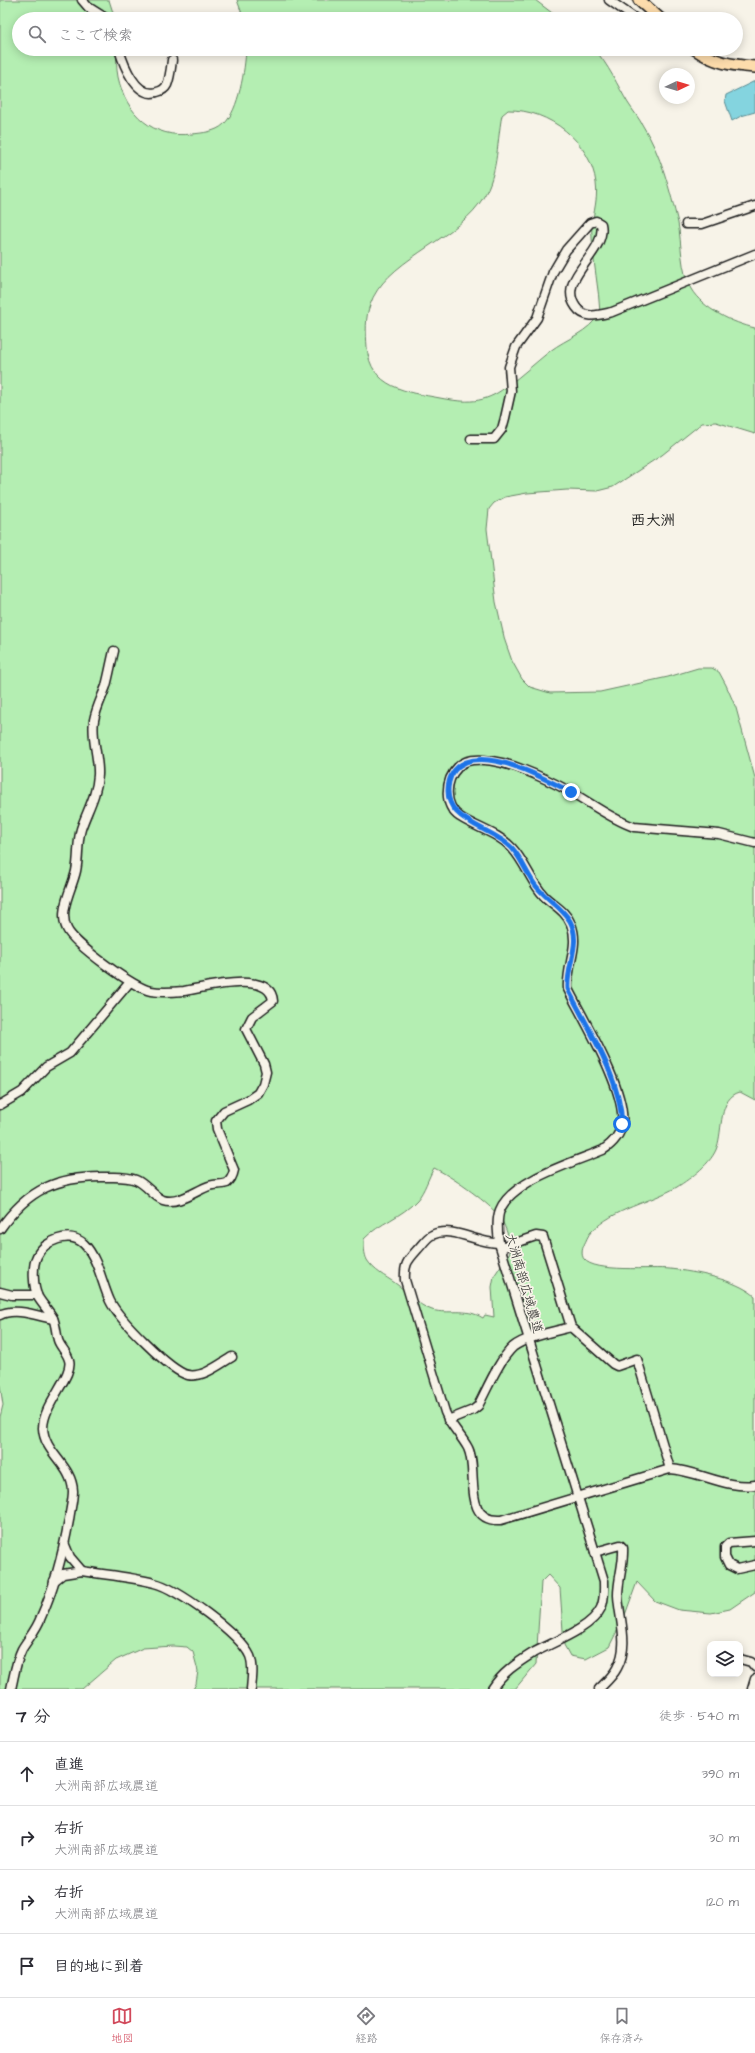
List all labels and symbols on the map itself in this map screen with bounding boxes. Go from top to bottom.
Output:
north arrow [659,68,695,104]
district label: 西大洲 [630,510,676,531]
route end [562,783,580,801]
route start [613,1115,631,1133]
street label: 大洲南部広域農道 [501,1231,547,1336]

